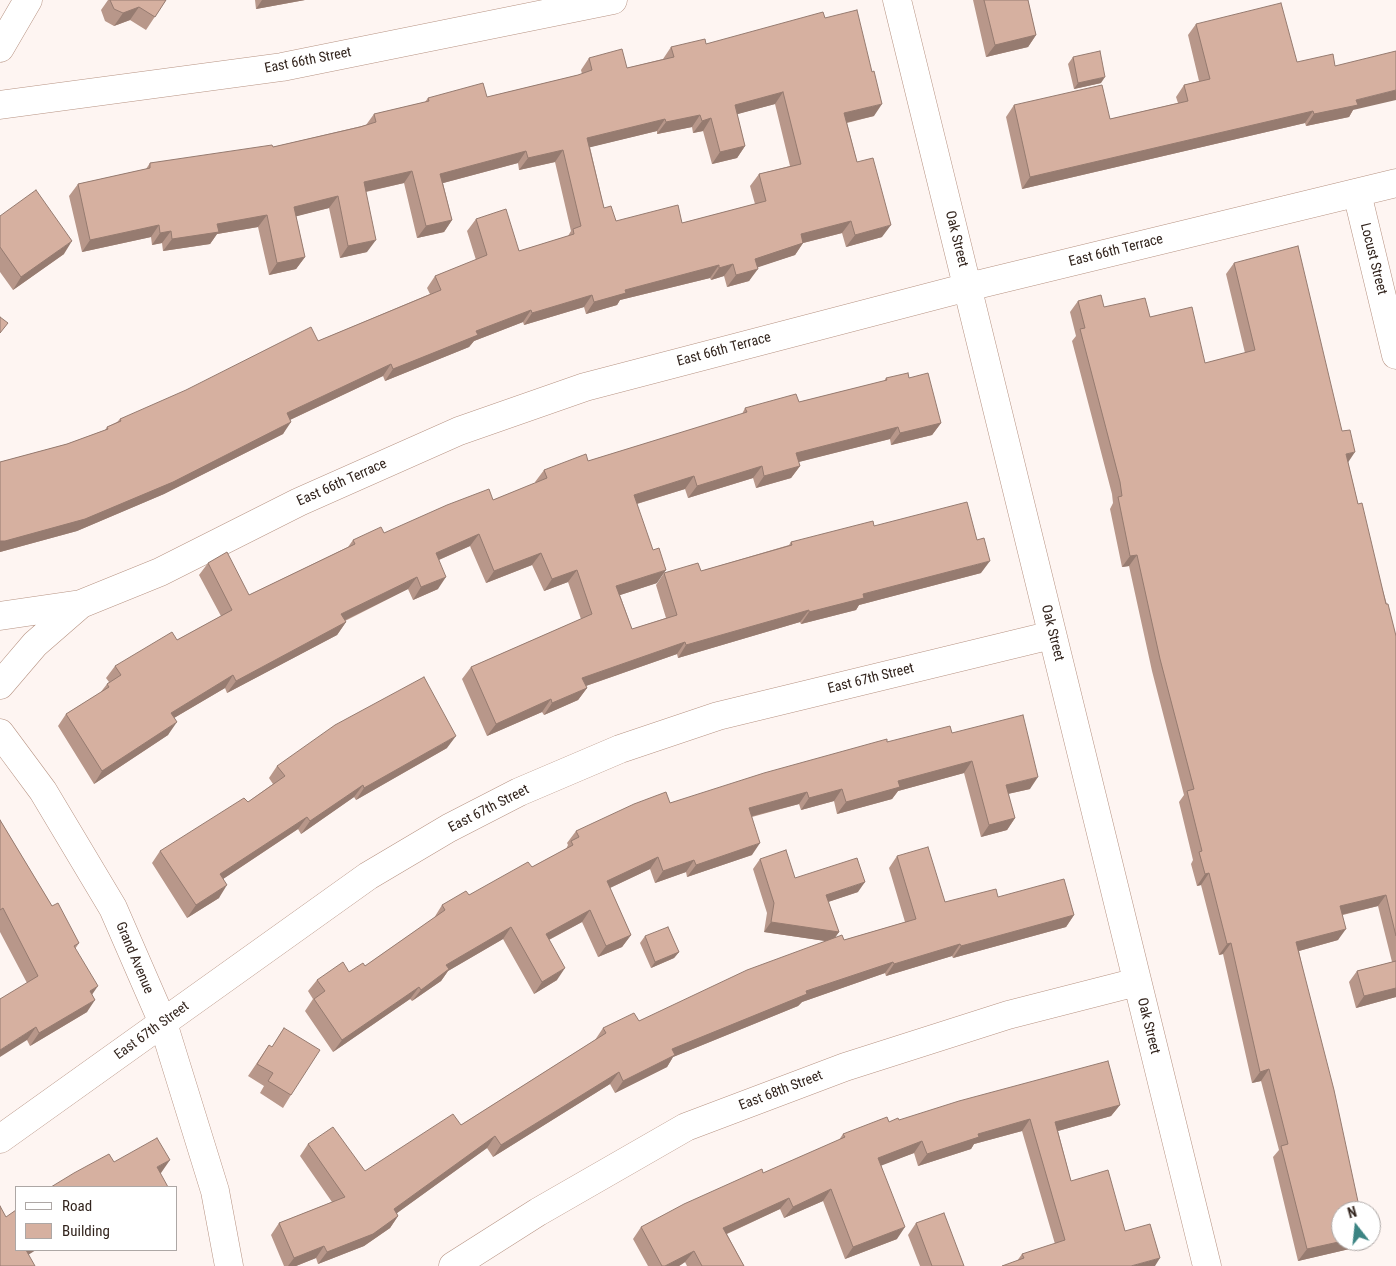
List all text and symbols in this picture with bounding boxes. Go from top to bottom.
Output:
street label: East 66th Street [263,44,353,78]
street label: Oak Street [941,209,971,269]
street label: Locust Street [1356,221,1390,297]
street label: East 66th Terrace [1067,231,1165,271]
street label: East 66th Terrace [675,329,773,371]
street label: East 66th Terrace [295,456,389,510]
street label: Oak Street [1037,603,1067,663]
street label: East 67th Street [826,660,916,698]
street label: East 67th Street [446,782,532,836]
street label: Grand Avenue [111,920,157,996]
street label: Oak Street [1133,996,1163,1056]
street label: East 67th Street [111,998,193,1064]
street label: East 68th Street [737,1067,825,1115]
legend [15,1186,178,1251]
text: Road [62,1197,92,1215]
north arrow [1331,1201,1381,1251]
text: N [1346,1204,1358,1221]
text: Building [62,1222,110,1240]

